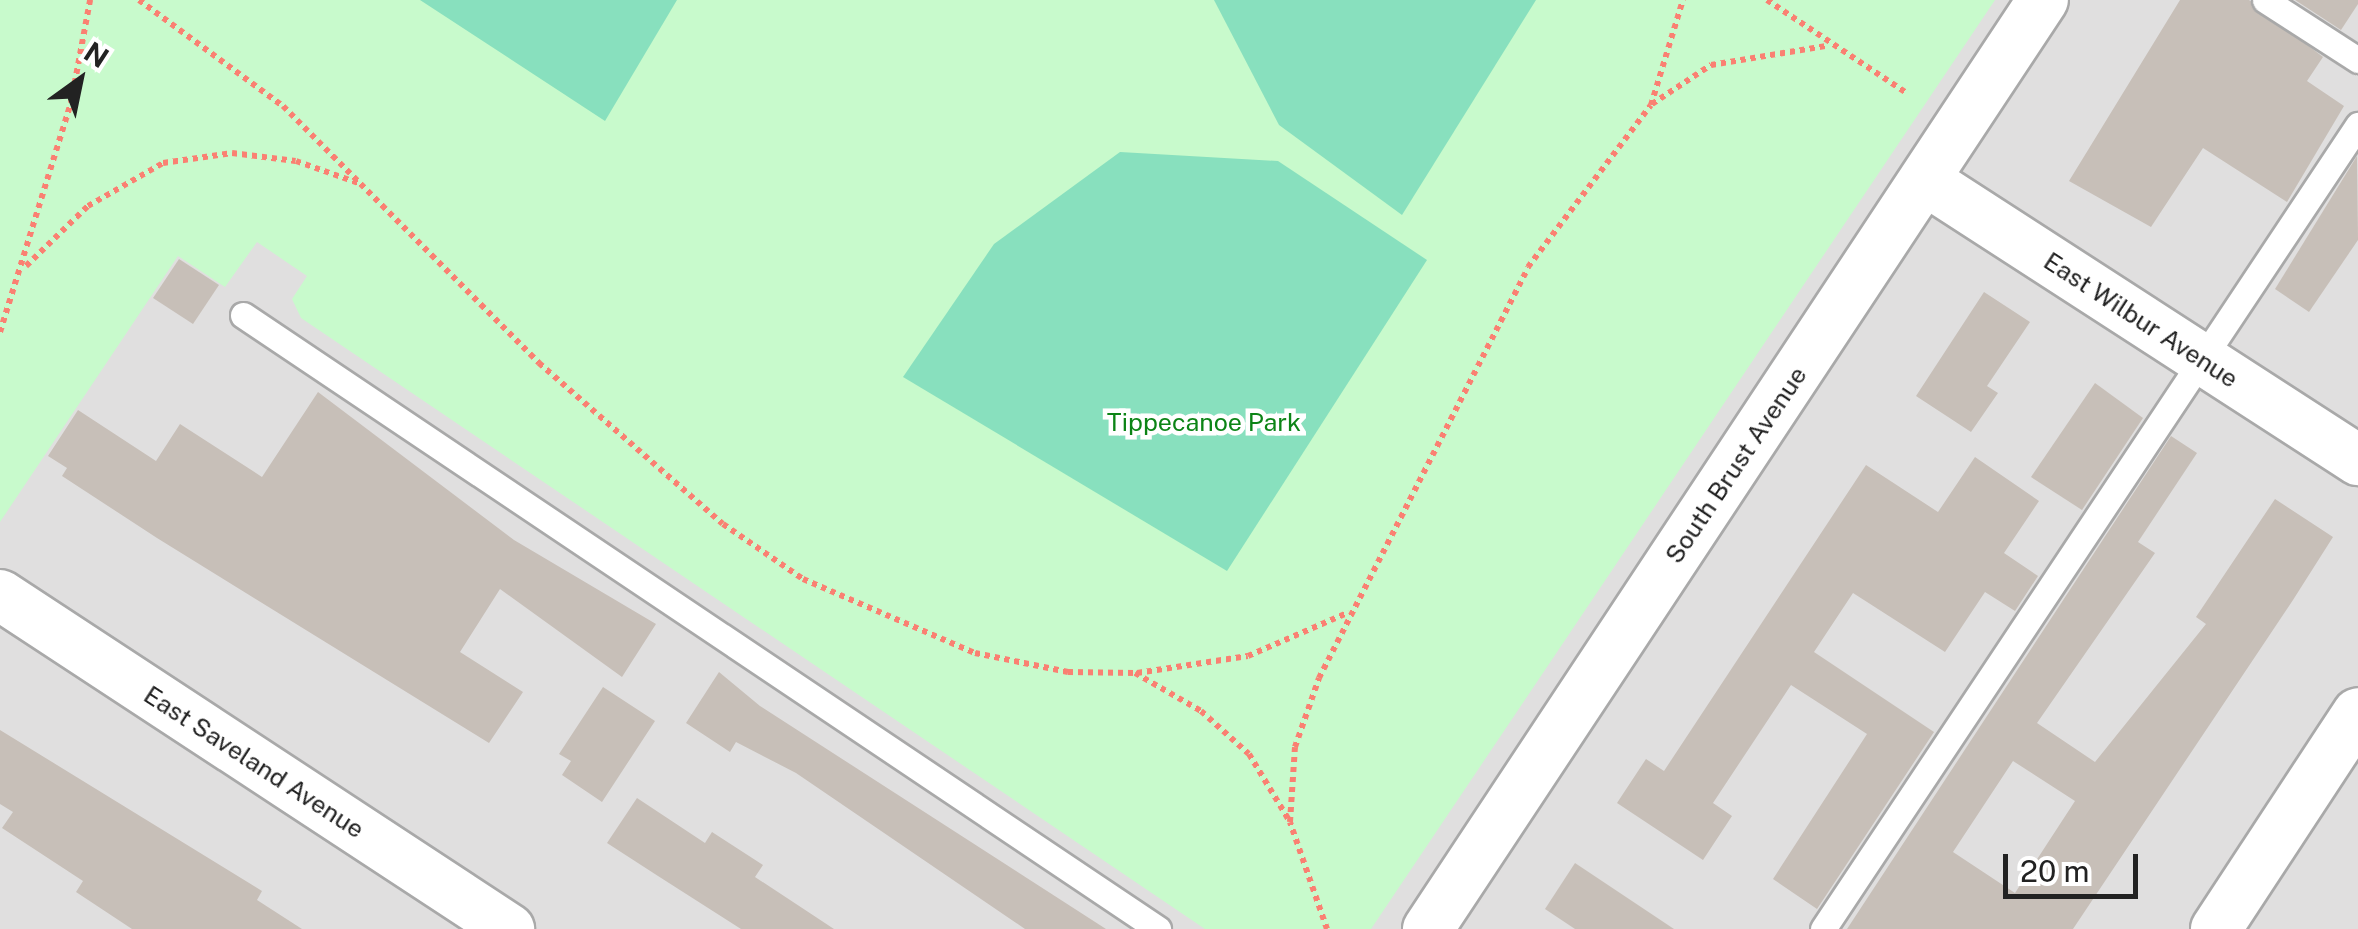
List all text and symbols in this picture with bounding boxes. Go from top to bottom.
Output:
north arrow [30,30,130,130]
text: N [78,35,115,74]
street label: East Wilbur Avenue [2038,246,2244,394]
street label: South Brust Avenue [1659,361,1813,569]
park label: Tippecanoe Park [1107,407,1301,437]
street label: East Saveland Avenue [138,680,370,844]
scale bar [2008,834,2143,896]
text: 20 m [2020,853,2089,889]

